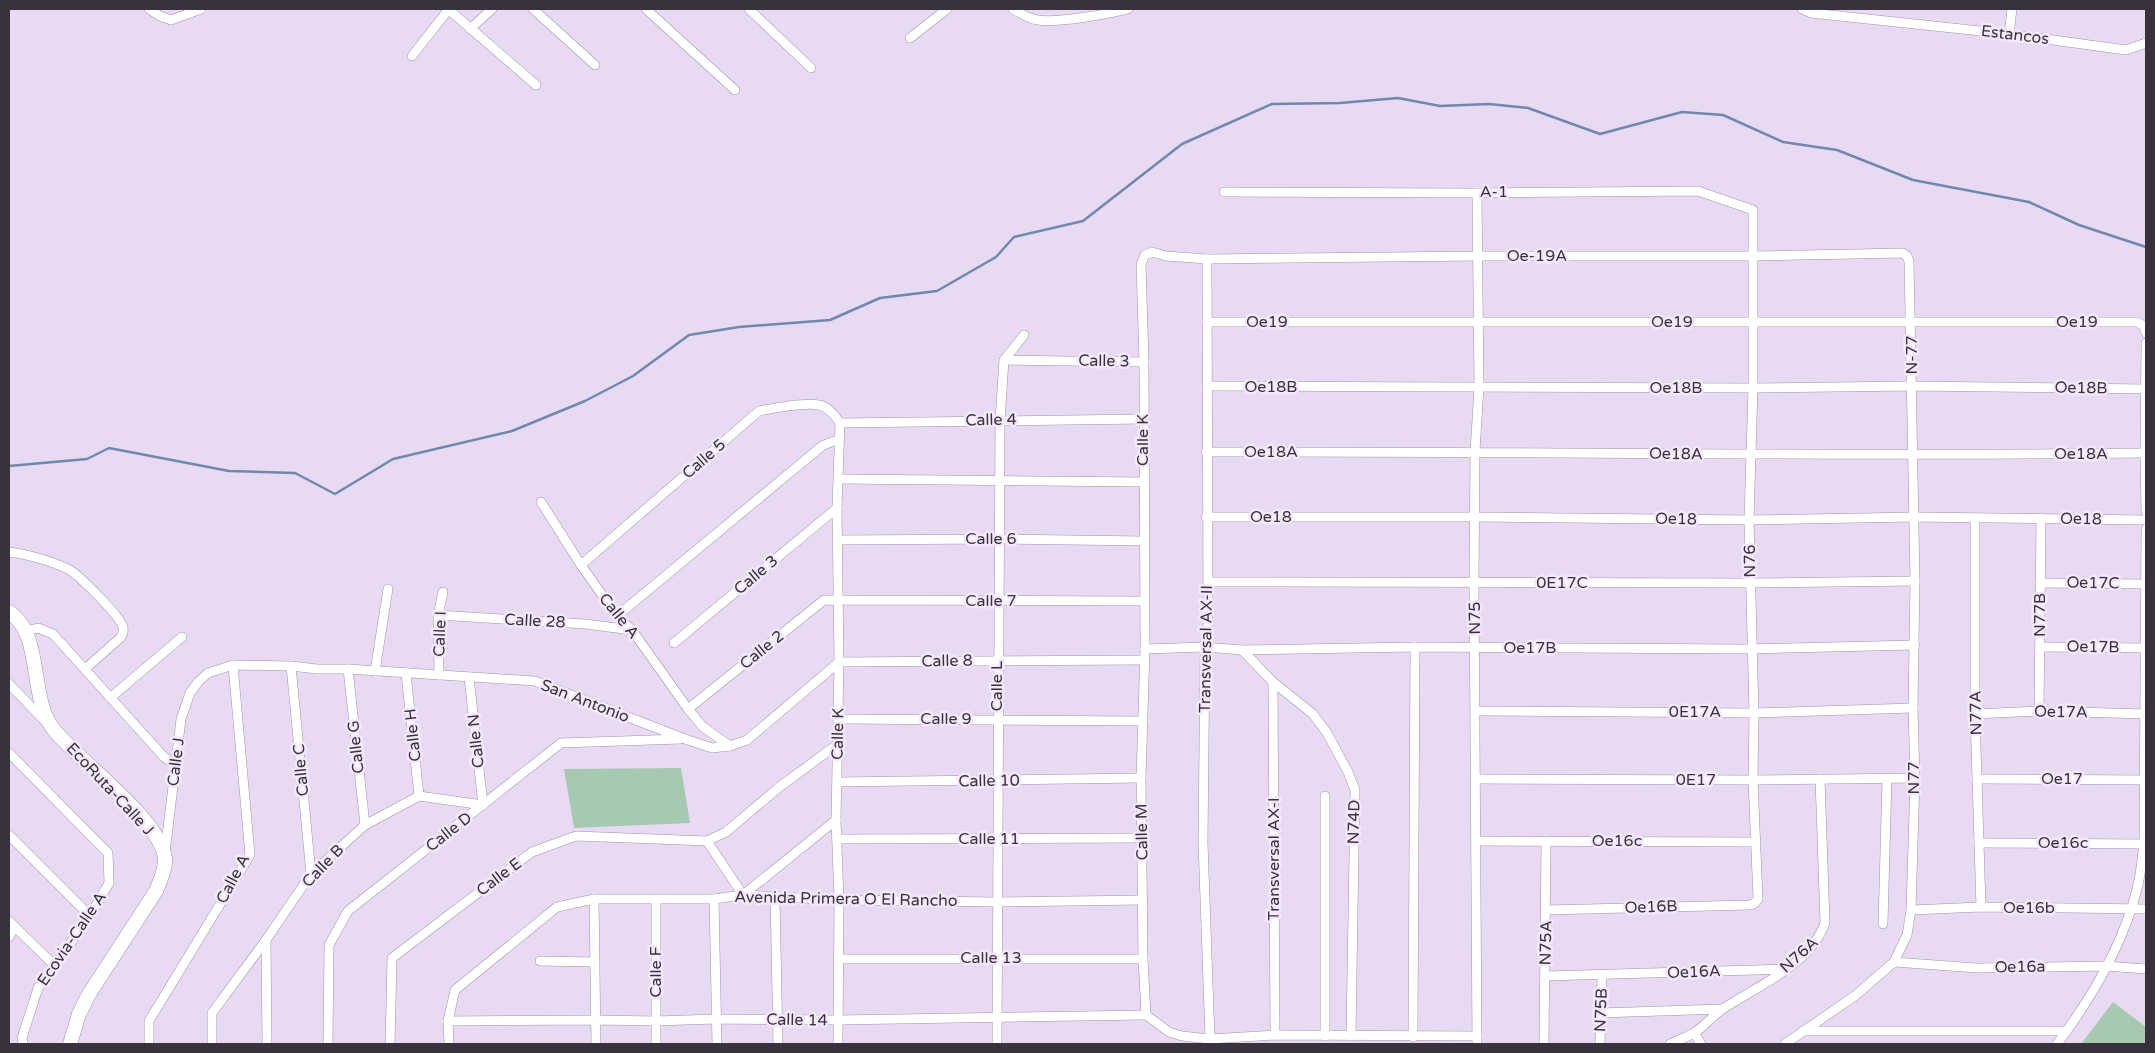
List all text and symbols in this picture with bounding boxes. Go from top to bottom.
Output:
street label: Estancos [1980,21,2050,49]
street label: A-1 [1480,182,1508,202]
street label: Oe-19A [1507,246,1567,266]
street label: Oe19 [1246,312,1288,332]
street label: Oe19 [1651,312,1693,332]
street label: Oe19 [2056,312,2098,332]
street label: N-77 [1902,335,1922,375]
street label: Calle 3 [1078,351,1130,371]
street label: Oe18B [1245,377,1297,397]
street label: Oe18B [1650,378,1702,398]
street label: Oe18B [2054,378,2108,398]
street label: Calle 4 [965,410,1017,430]
street label: Calle K [1133,414,1153,466]
street label: Calle 5 [678,435,730,483]
street label: Oe18A [1244,442,1298,462]
street label: Oe18A [1649,444,1703,464]
street label: Oe18A [2054,444,2108,464]
street label: Oe18 [1250,507,1292,527]
street label: Oe18 [1655,509,1697,529]
street label: Oe18 [2060,509,2102,529]
street label: Calle 6 [965,529,1017,549]
street label: N76 [1740,544,1760,578]
street label: Calle 3 [730,551,782,599]
street label: 0E17C [1536,573,1588,593]
street label: Oe17C [2066,573,2120,593]
street label: Transversal AX-II [1195,585,1217,713]
street label: Calle A [594,589,644,643]
street label: Calle 7 [965,591,1017,611]
street label: N77B [2030,593,2050,637]
street label: N75 [1465,601,1485,635]
street label: Calle 28 [504,609,566,633]
street label: Calle I [429,611,451,657]
street label: Calle 2 [736,626,788,674]
street label: Oe17B [2066,637,2120,657]
street label: Oe17B [1504,638,1556,658]
street label: Calle 8 [921,651,973,671]
street label: Calle L [987,661,1007,711]
street label: San Antonio [538,675,632,727]
street label: N77A [1966,690,1986,736]
street label: 0E17A [1669,702,1721,722]
street label: Oe17A [2034,702,2088,722]
street label: Calle H [400,707,426,763]
street label: Calle K [828,708,848,760]
street label: Calle 9 [920,709,972,729]
street label: Calle N [463,713,489,769]
street label: Calle G [343,719,369,775]
street label: Calle J [163,737,189,787]
street label: EcoRuta-Calle J [62,738,158,840]
street label: Calle C [289,743,313,797]
street label: N77 [1904,762,1924,794]
street label: Oe17 [2041,769,2083,789]
street label: Calle 10 [958,770,1020,792]
street label: 0E17 [1676,770,1716,790]
street label: Transversal AX-I [1264,797,1284,921]
street label: N74D [1344,799,1364,845]
street label: Calle M [1132,803,1152,861]
street label: Calle D [422,808,476,856]
street label: Calle 11 [958,829,1020,849]
street label: Oe16c [1592,831,1642,851]
street label: Oe16c [2038,833,2088,853]
street label: Calle B [298,840,348,892]
street label: Calle A [212,851,254,907]
street label: Calle E [472,854,526,900]
street label: Avenida Primera O El Rancho [734,887,958,911]
street label: Ecovia-Calle A [33,888,111,990]
street label: Oe16B [1624,896,1678,918]
street label: Oe16b [2003,898,2055,918]
street label: N75A [1536,920,1556,966]
street label: N76A [1776,933,1822,977]
street label: Calle F [646,946,666,998]
street label: Calle 13 [960,948,1022,968]
street label: Oe16a [1994,957,2046,977]
street label: Oe16A [1667,961,1721,983]
street label: N75B [1590,988,1612,1032]
street label: Calle 14 [766,1009,828,1031]

